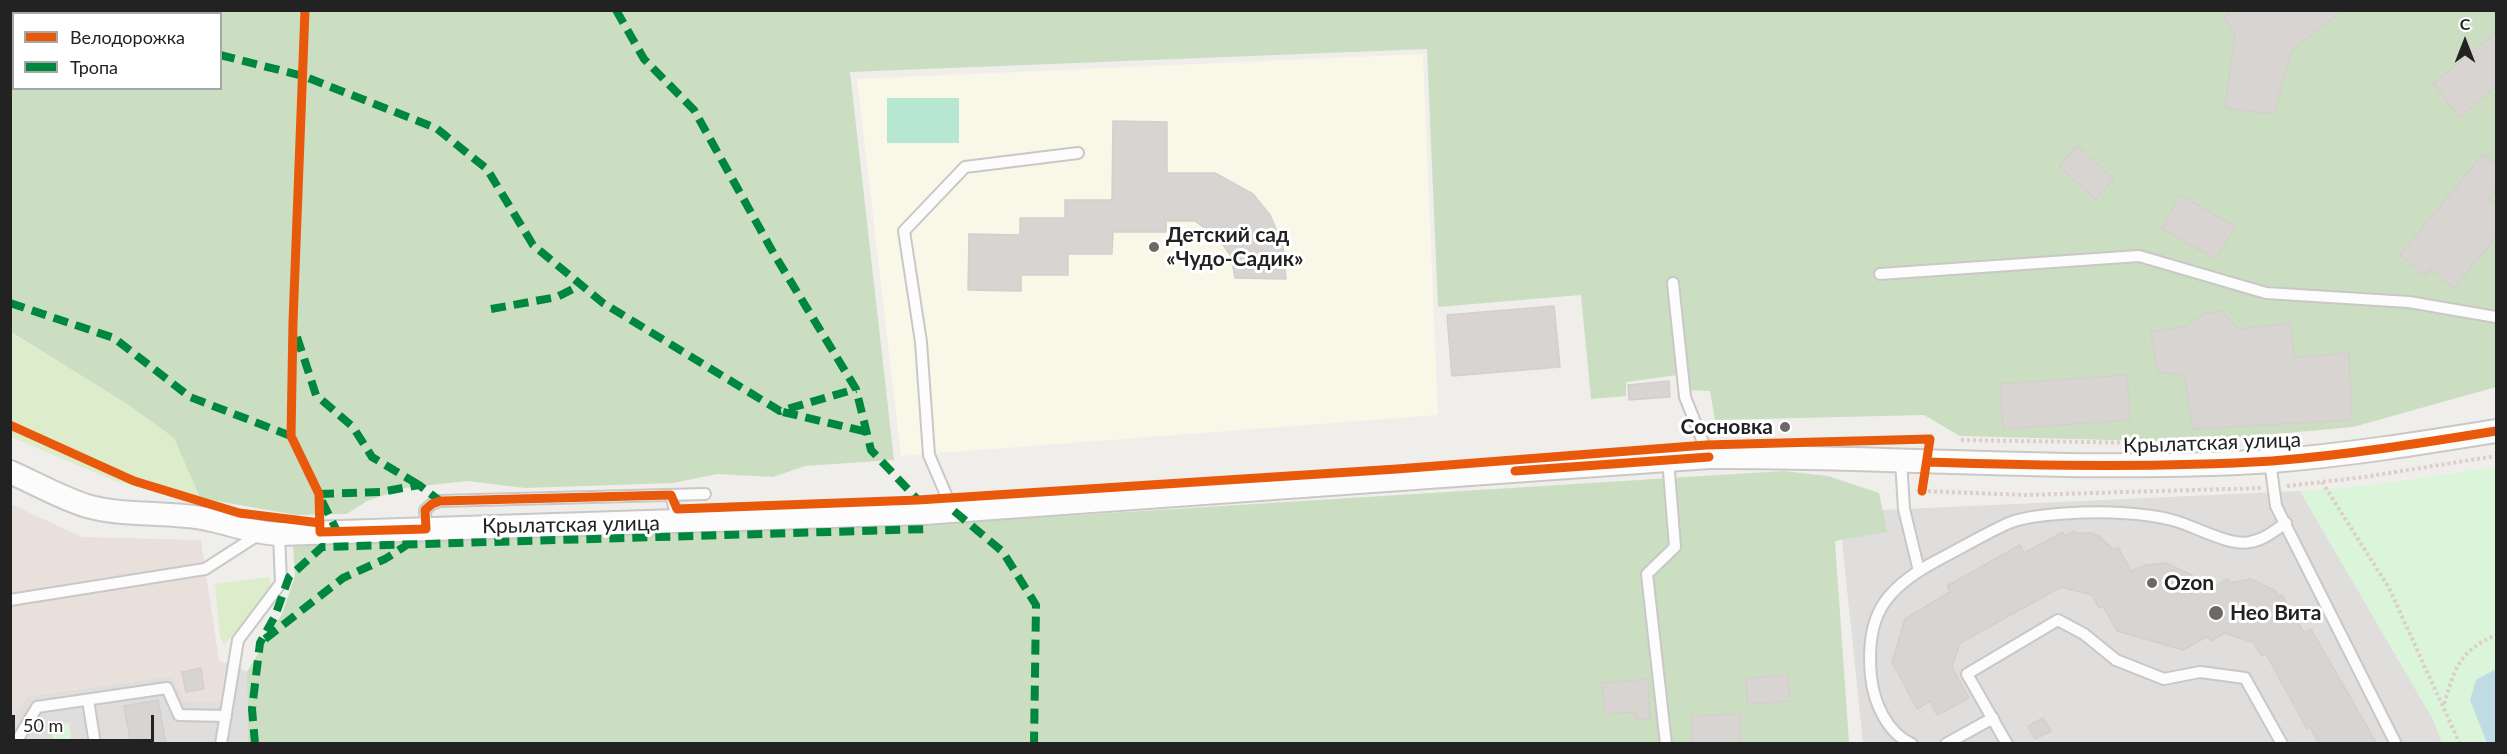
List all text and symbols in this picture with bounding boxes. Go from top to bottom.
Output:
legend [12,12,222,90]
north arrow [2435,12,2495,72]
text: С [2460,14,2470,33]
text: Велодорожка [70,26,185,48]
text: Тропа [70,56,118,78]
place label: Детский сад «Чудо-Садик» [1166,222,1304,272]
marker: Детский сад «Чудо-Садик» [1147,240,1161,254]
place label: Сосновка [1681,414,1773,440]
marker: Сосновка [1778,420,1792,434]
street label: Крылатская улица [2123,427,2301,459]
street label: Крылатская улица [482,511,660,539]
place label: Ozon [2164,570,2214,596]
marker: Ozon [2145,576,2159,590]
place label: Нео Вита [2230,600,2321,626]
marker: Нео Вита [2207,604,2225,622]
scale bar [15,703,158,741]
text: 50 m [23,714,63,736]

